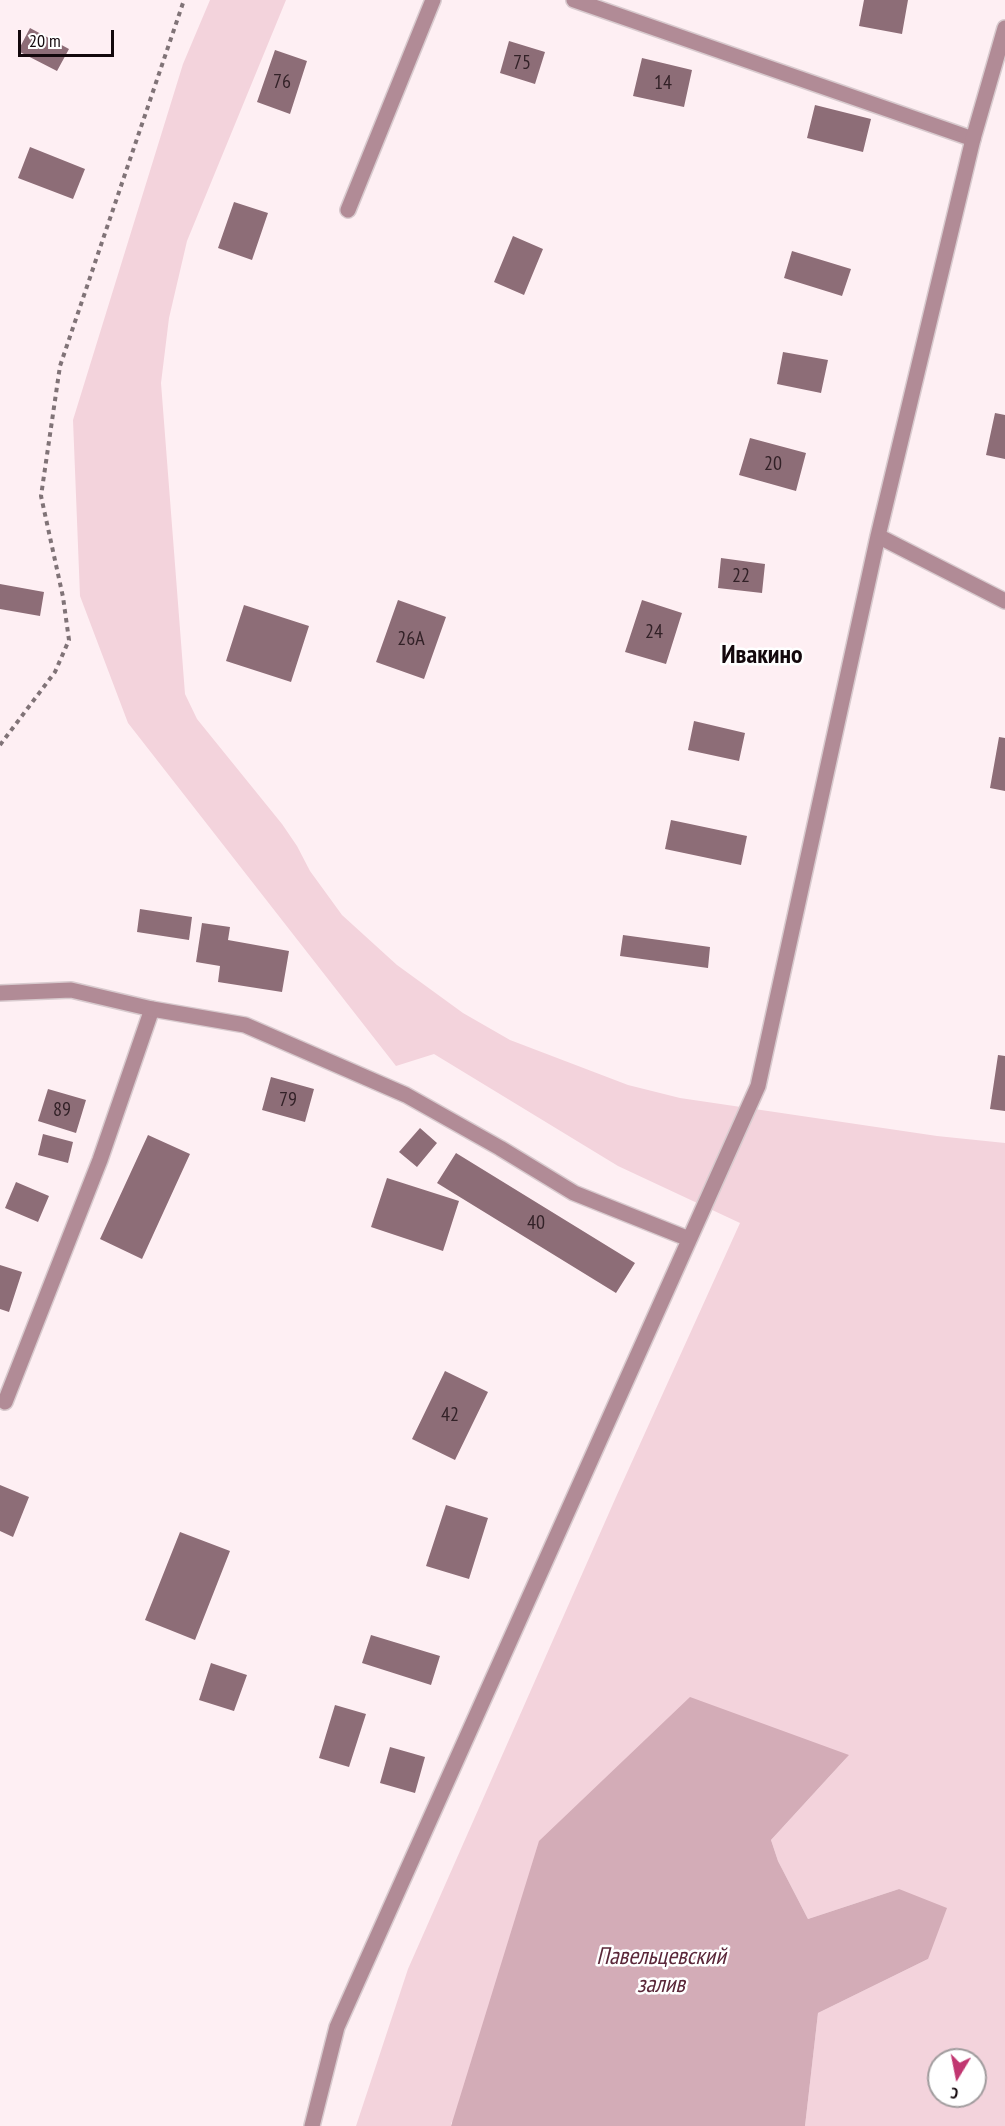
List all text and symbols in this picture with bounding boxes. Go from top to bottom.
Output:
scale bar [21,18,117,56]
text: 20 m [29,29,61,52]
house number: 75 [513,51,531,75]
house number: 76 [273,70,291,94]
house number: 14 [654,71,672,95]
house number: 20 [764,452,782,476]
house number: 22 [732,564,750,588]
house number: 24 [645,620,663,644]
house number: 26А [397,627,425,651]
district label: Ивакино [721,640,803,672]
house number: 79 [279,1088,297,1112]
house number: 89 [53,1098,71,1122]
house number: 40 [527,1211,545,1235]
house number: 42 [441,1403,459,1427]
water label: Павельцевский залив [596,1943,726,1999]
north arrow [927,2048,987,2108]
text: С [949,2083,960,2104]

